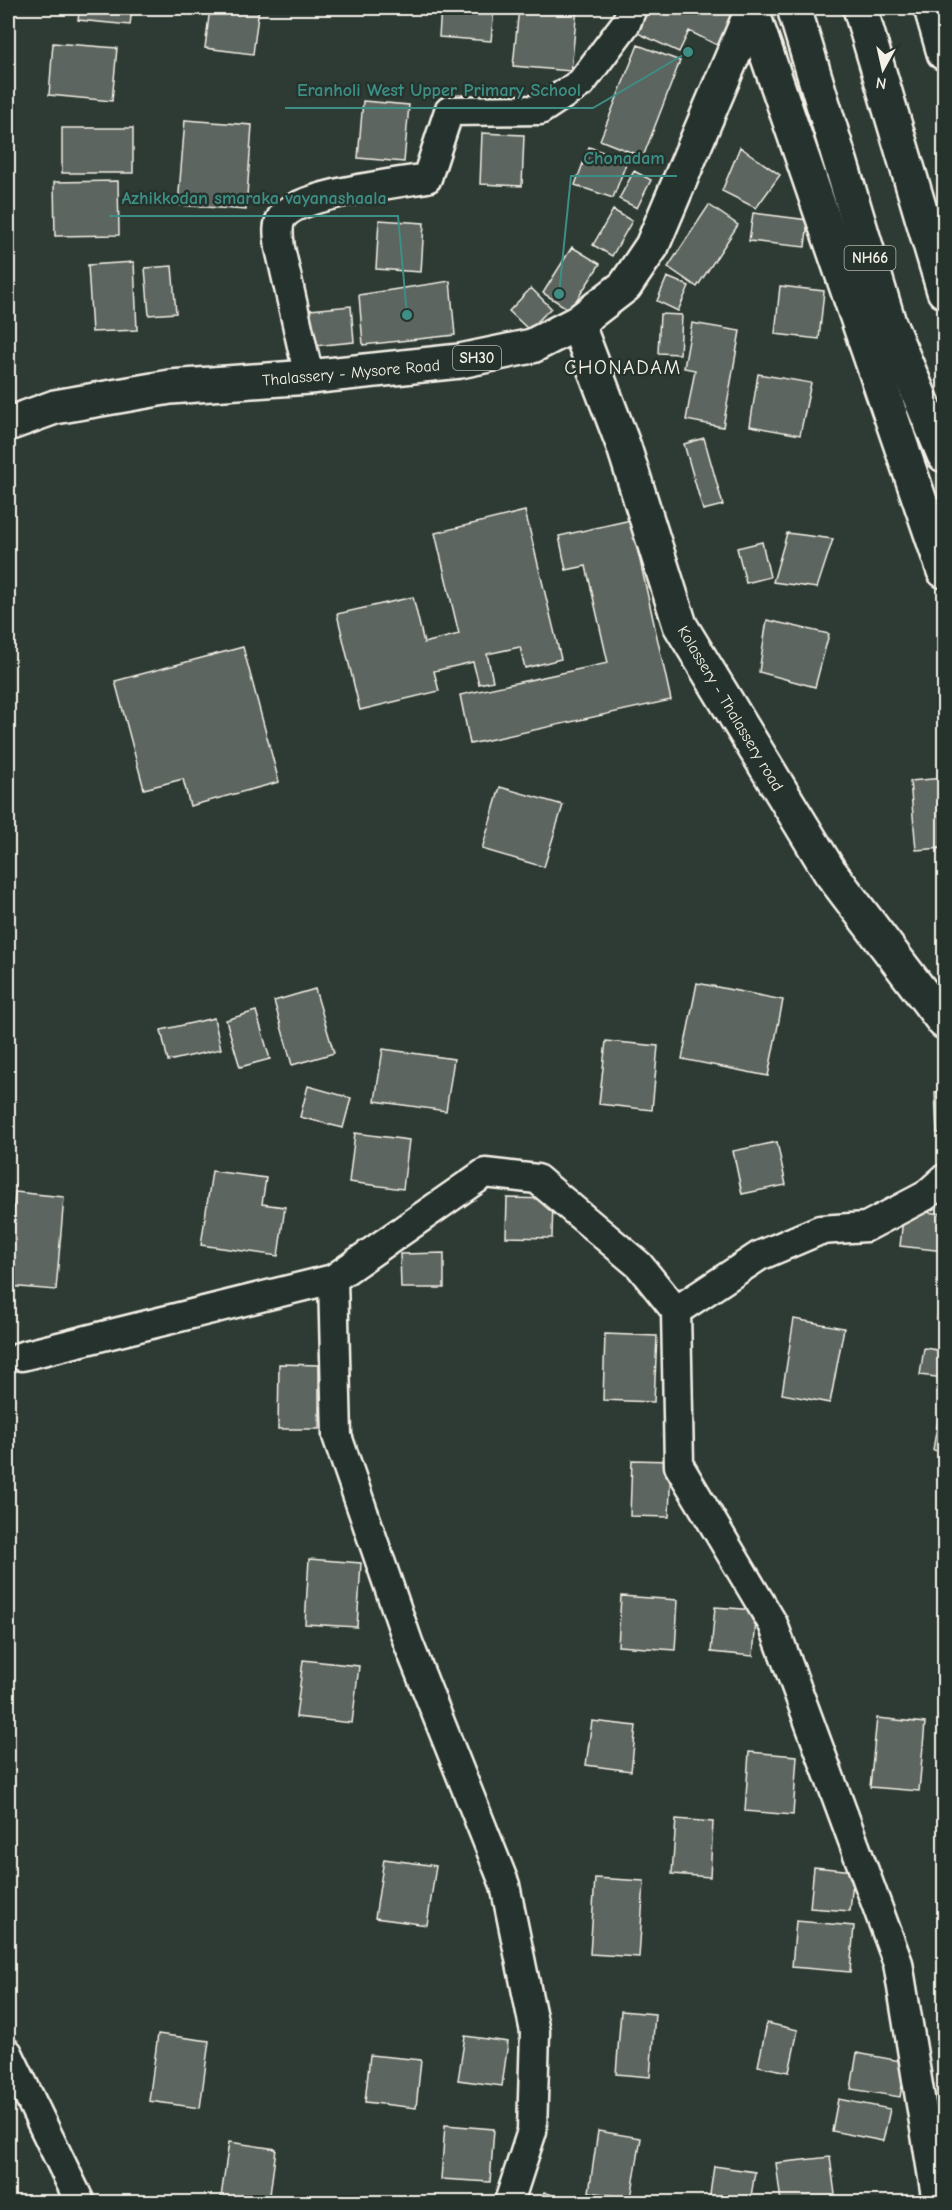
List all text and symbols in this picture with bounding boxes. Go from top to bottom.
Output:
north arrow [853,39,913,99]
callout: Eranholi West Upper Primary School [285,72,593,108]
text: N [875,73,887,93]
text: Eranholi West Upper Primary School [297,80,581,101]
callout: Chonadam [571,140,677,176]
text: Chonadam [583,148,665,169]
callout: Azhikkodan smaraka vayanashaala [109,180,398,216]
text: Azhikkodan smaraka vayanashaala [121,188,387,209]
road number: NH66 [844,246,896,270]
road number: SH30 [453,346,501,370]
street label: Thalassery - Mysore Road [261,356,441,390]
district label: CHONADAM [564,356,682,379]
street label: Kolassery - Thalassery road [674,623,787,794]

